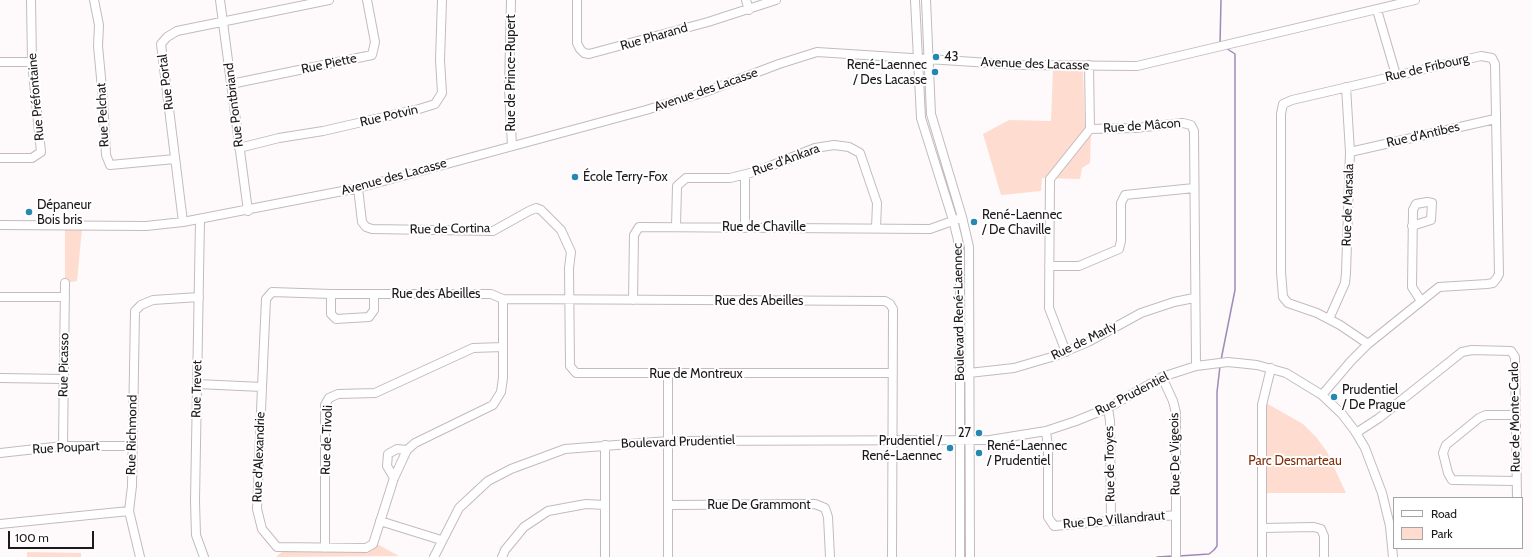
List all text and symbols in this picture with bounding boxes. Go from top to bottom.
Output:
street label: Rue de Prince-Rupert [503,14,519,132]
street label: Rue Pharand [618,20,690,54]
place label: 43 [944,49,959,65]
street label: Rue Piette [300,51,358,77]
street label: Rue de Fribourg [1384,51,1470,85]
marker: 43 [931,52,941,62]
street label: Rue Préfontaine [24,53,48,141]
street label: Rue Portal [155,53,177,111]
street label: Avenue des Lacasse [980,54,1090,74]
place label: René-Laennec / Des Lacasse [847,57,927,88]
street label: Rue Pontbriand [221,62,247,148]
street label: Avenue des Lacasse [652,65,760,115]
marker: René-Laennec / Des Lacasse [930,67,940,77]
street label: Rue Pelchat [94,82,112,148]
street label: Rue Potvin [358,102,420,130]
street label: Rue de Mâcon [1103,116,1181,136]
street label: Rue d'Antibes [1385,119,1461,151]
street label: Rue d'Ankara [750,141,822,179]
street label: Avenue des Lacasse [340,155,448,199]
street label: Rue de Marsala [1339,163,1357,247]
place label: École Terry-Fox [583,169,668,185]
marker: École Terry-Fox [570,172,580,182]
place label: Dépaneur Bois bris [37,197,91,228]
marker: Dépaneur Bois bris [24,207,34,217]
place label: René-Laennec / De Chaville [982,207,1062,238]
marker: René-Laennec / De Chaville [969,217,979,227]
street label: Rue de Chaville [722,219,806,235]
street label: Rue de Cortina [410,220,490,238]
street label: Boulevard René-Laennec [950,243,968,381]
street label: Rue des Abeilles [392,286,480,302]
street label: Rue des Abeilles [715,293,803,309]
street label: Rue de Marly [1049,318,1119,364]
street label: Rue Picasso [56,333,72,397]
street label: Rue Trevet [189,360,205,418]
street label: Rue de Monte-Carlo [1506,362,1524,472]
street label: Rue de Montreux [649,366,743,382]
street label: Rue Prudentiel [1093,369,1171,419]
place label: Prudentiel / De Prague [1342,382,1406,413]
marker: Prudentiel / De Prague [1329,392,1339,402]
street label: Rue Richmond [123,395,141,475]
street label: Rue de Tivoli [318,405,336,475]
street label: Rue d'Alexandrie [250,411,268,503]
street label: Rue De Vigeois [1166,413,1184,495]
place label: 27 [958,425,971,441]
street label: Rue de Troyes [1102,426,1118,502]
marker: 27 [974,428,984,438]
street label: Boulevard Prudentiel [621,432,735,452]
place label: Prudentiel / René-Laennec [862,433,942,464]
street label: Rue Poupart [32,438,100,458]
place label: René-Laennec / Prudentiel [987,438,1067,469]
marker: Prudentiel / René-Laennec [945,443,955,453]
marker: René-Laennec / Prudentiel [974,448,984,458]
park label: Parc Desmarteau [1248,453,1342,469]
street label: Rue De Grammont [707,497,811,513]
legend [1393,497,1523,549]
text: Road [1431,506,1457,521]
street label: Rue De Villandraut [1062,508,1166,532]
scale bar [10,523,96,549]
text: Park [1431,526,1453,541]
text: 100 m [15,530,49,545]

